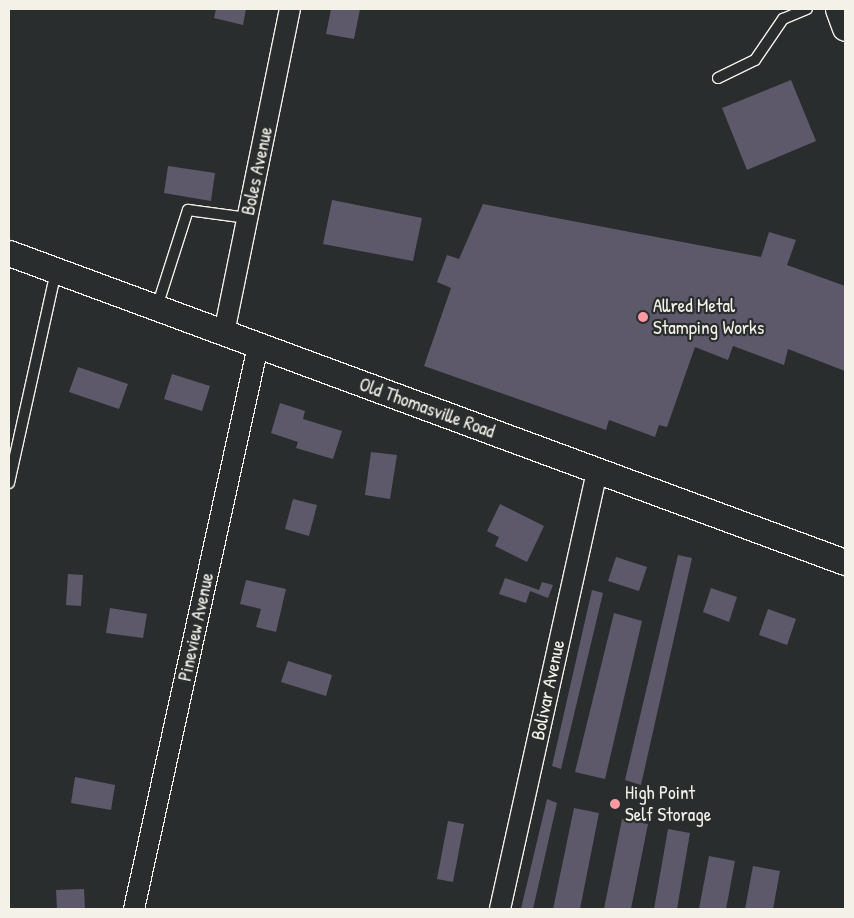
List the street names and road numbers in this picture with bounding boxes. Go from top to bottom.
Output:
street label: Boles Avenue [237,125,277,217]
street label: Old Thomasville Road [356,373,498,443]
street label: Pineview Avenue [173,571,219,683]
street label: Bolivar Avenue [526,638,570,742]

